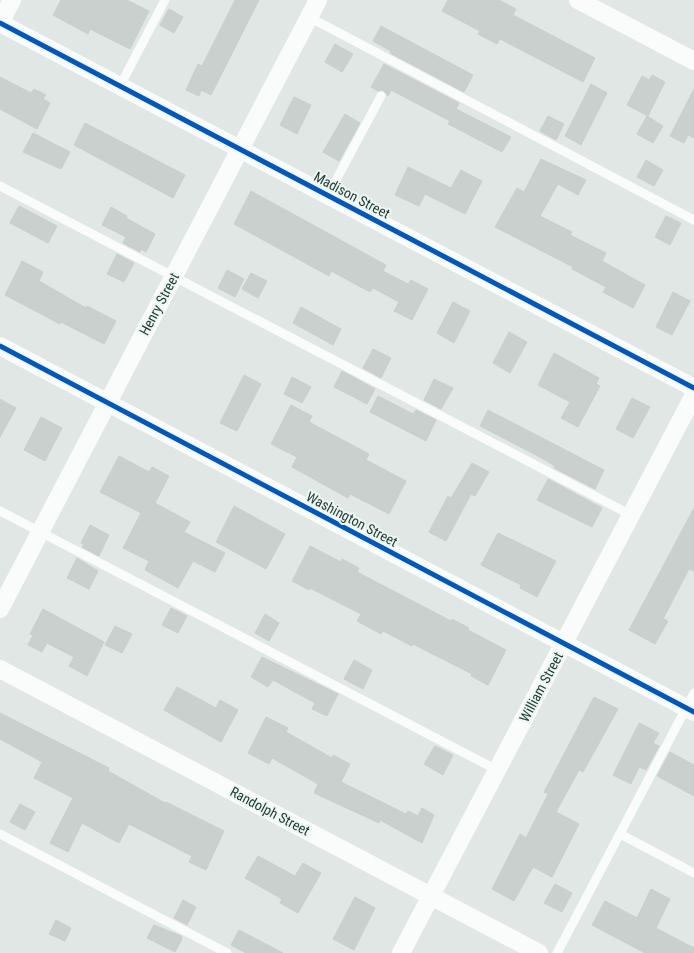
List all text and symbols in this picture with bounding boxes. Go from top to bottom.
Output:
street label: Madison Street [311,168,393,222]
street label: Henry Street [136,270,182,338]
street label: Washington Street [304,488,400,550]
street label: William Street [516,649,566,725]
street label: Randolph Street [227,783,313,839]

